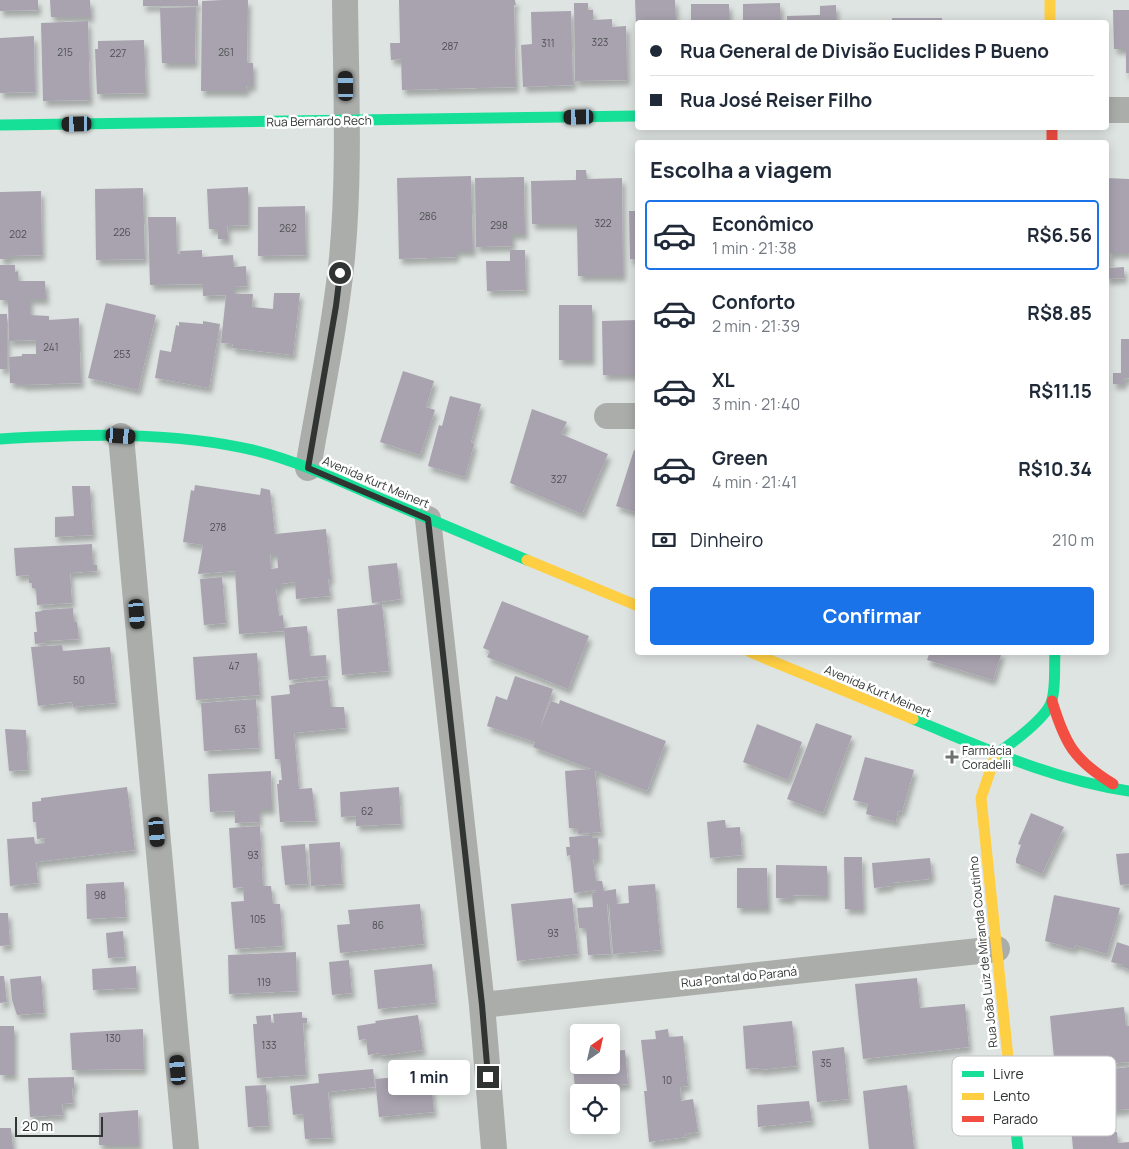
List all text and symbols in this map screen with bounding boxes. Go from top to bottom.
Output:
house number: 323 [592,35,608,49]
house number: 311 [541,36,555,50]
text: Rua General de Divisão Euclides P Bueno [680,38,1049,64]
house number: 287 [442,39,458,53]
house number: 215 [57,45,73,59]
house number: 261 [218,45,234,59]
house number: 227 [110,46,126,60]
car [338,71,353,101]
text: Rua José Reiser Filho [680,87,872,113]
car [563,109,594,125]
street label: Rua Bernardo Rech [266,112,372,130]
car [61,116,92,132]
text: Escolha a viagem [650,155,832,185]
house number: 286 [419,209,437,223]
text: Econômico [712,211,814,237]
icon: car [652,213,697,258]
house number: 322 [595,216,612,230]
house number: 298 [490,218,508,232]
house number: 262 [279,221,297,235]
text: R$6.56 [1027,222,1092,248]
house number: 226 [113,225,131,239]
house number: 202 [9,227,27,241]
text: 1 min · 21:38 [712,237,797,259]
route start [329,262,351,284]
text: Conforto [712,289,795,315]
icon: car [652,291,697,336]
text: R$8.85 [1027,300,1092,326]
text: 2 min · 21:39 [712,315,800,337]
house number: 241 [43,340,59,354]
house number: 253 [113,347,131,361]
text: XL [712,367,735,393]
icon: car [652,369,697,414]
text: R$11.15 [1029,378,1092,404]
text: 3 min · 21:40 [712,393,800,415]
car [105,427,136,445]
text: Green [712,445,768,471]
icon: car [652,447,697,492]
street label: Avenida Kurt Meinert [320,452,432,512]
text: R$10.34 [1018,456,1092,482]
text: 4 min · 21:41 [712,471,797,493]
house number: 327 [551,472,567,486]
house number: 278 [210,520,226,534]
icon: cash [650,526,678,554]
text: Dinheiro [690,527,763,553]
text: 210 m [1052,529,1094,551]
button: Confirmar [650,587,1094,645]
car [128,598,145,630]
house number: 47 [229,659,239,673]
street label: Avenida Kurt Meinert [822,661,934,721]
house number: 50 [73,673,85,687]
house number: 63 [234,722,246,736]
place label: Farmácia Coradelli [962,742,1012,773]
marker: Farmácia Coradelli [946,751,958,763]
house number: 62 [361,804,373,818]
car [148,816,165,848]
house number: 93 [247,848,259,862]
street label: Rua João Luiz de Miranda Coutinho [964,855,1002,1049]
house number: 98 [94,888,106,902]
house number: 105 [250,912,266,926]
house number: 86 [372,918,384,932]
house number: 93 [547,926,559,940]
street label: Rua Pontal do Paraná [680,962,798,992]
house number: 119 [257,975,271,989]
north arrow [570,1024,620,1074]
map controls [570,1024,620,1134]
house number: 130 [105,1031,121,1045]
house number: 133 [262,1038,276,1052]
car [169,1054,186,1086]
house number: 35 [820,1056,832,1070]
legend [952,1056,1116,1136]
callout: 1 min [388,1060,470,1094]
text: Livre [993,1064,1024,1083]
text: 1 min [409,1066,449,1088]
route end [477,1066,499,1088]
house number: 10 [662,1073,672,1087]
button: locate [570,1084,620,1134]
text: Lento [993,1086,1030,1105]
text: Parado [993,1109,1038,1128]
scale bar [15,1114,102,1137]
text: 20 m [22,1116,53,1135]

